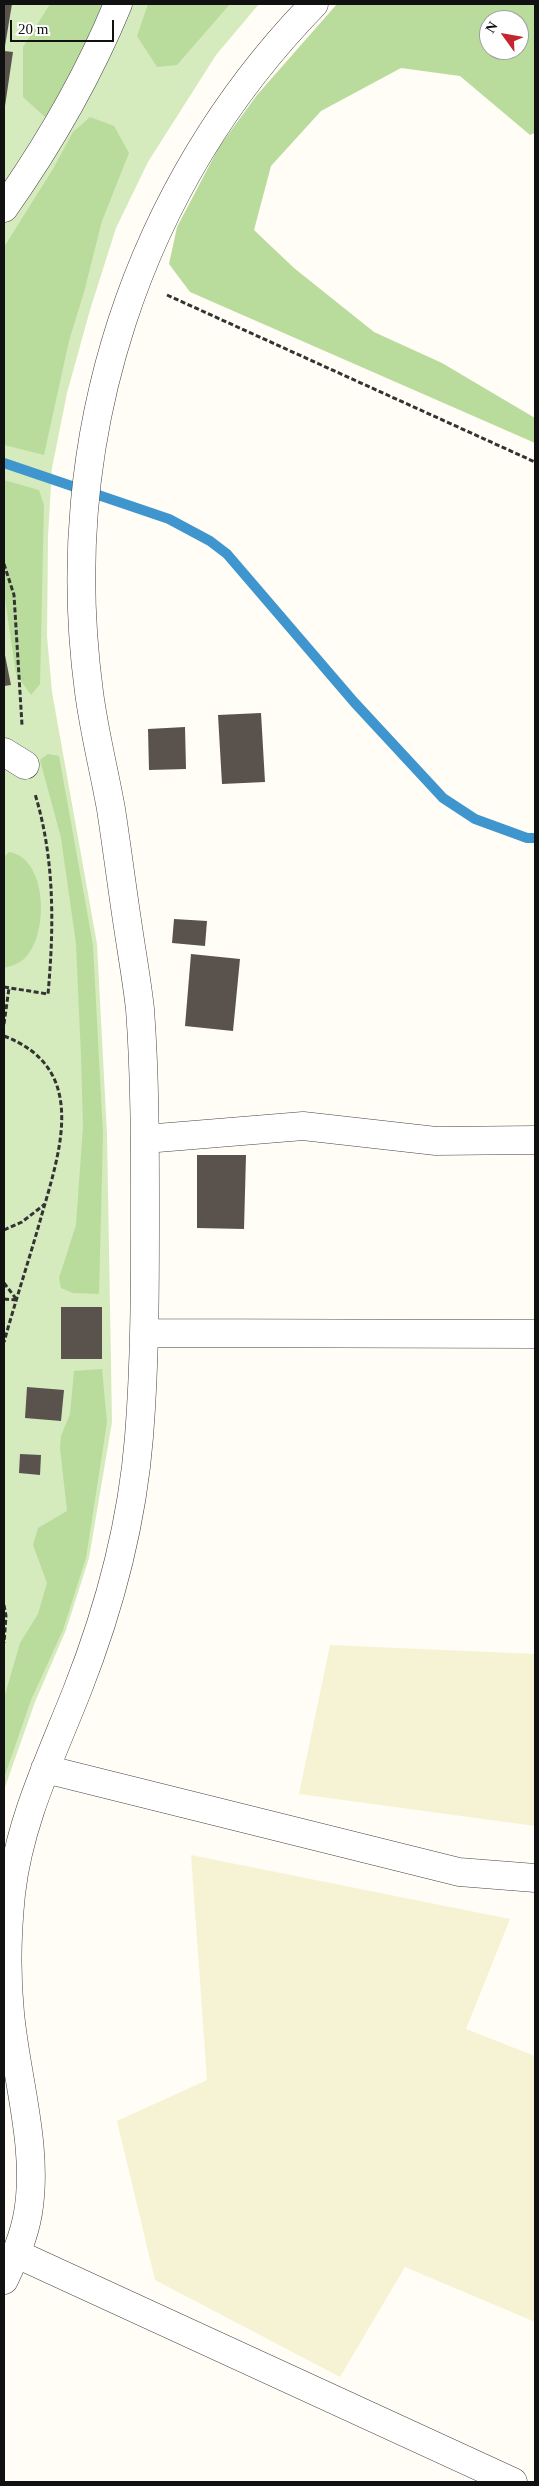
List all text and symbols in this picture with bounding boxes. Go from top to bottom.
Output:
scale bar [12,10,116,42]
north arrow [479,10,529,60]
text: N [483,19,501,36]
text: 20 m [18,21,48,37]

